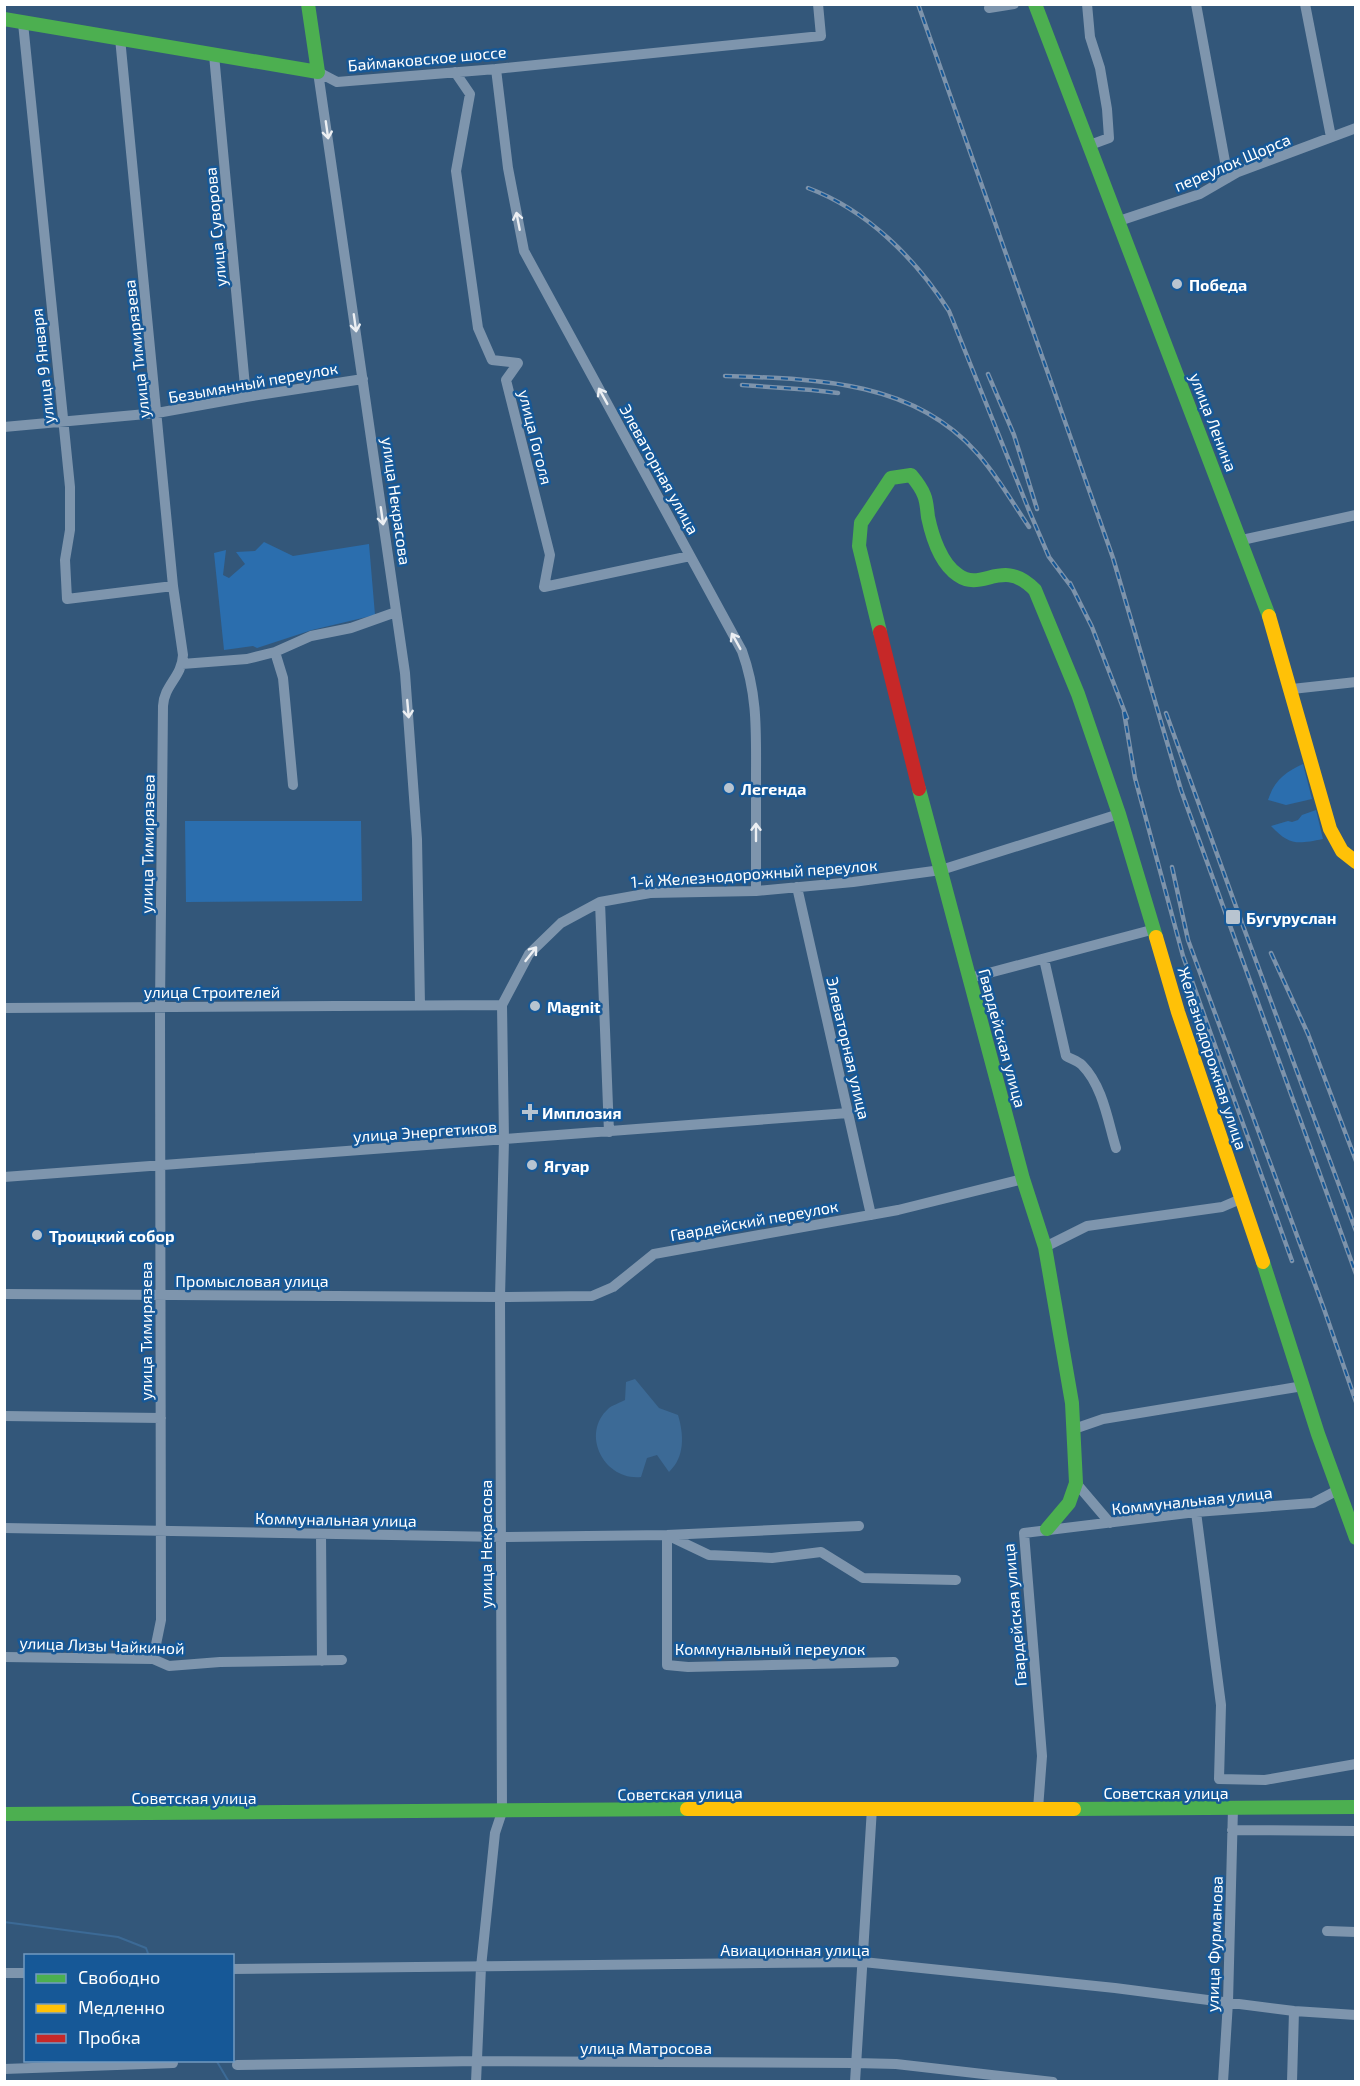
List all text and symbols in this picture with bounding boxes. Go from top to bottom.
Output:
street label: Баймаковское шоссе [347,42,507,74]
one-way arrow [321,119,332,139]
street label: переулок Щорса [1171,129,1293,196]
street label: улица Суворова [200,166,231,288]
one-way arrow [512,212,523,232]
place label: Победа [1189,275,1247,294]
marker: Победа [1170,277,1184,291]
street label: улица Тимирязева [119,279,154,419]
street label: улица 9 Января [26,307,58,425]
one-way arrow [350,312,361,332]
street label: Безымянный переулок [167,358,340,407]
street label: улица Ленина [1186,370,1242,474]
street label: улица Гоголя [514,388,557,487]
one-way arrow [597,388,609,405]
street label: Элеваторная улица [615,401,704,538]
street label: улица Некрасова [378,436,415,566]
one-way arrow [377,505,388,525]
one-way arrow [730,632,741,650]
one-way arrow [402,699,413,718]
street label: улица Тимирязева [136,774,159,914]
place label: Легенда [741,779,806,798]
marker: Легенда [722,781,736,795]
one-way arrow [750,823,762,843]
street label: 1-й Железнодорожный переулок [630,855,878,892]
marker: Бугуруслан [1224,908,1242,926]
place label: Бугуруслан [1246,908,1336,927]
one-way arrow [524,946,537,962]
street label: Железнодорожная улица [1173,964,1252,1152]
street label: Гвардейская улица [974,966,1031,1110]
street label: Элеваторная улица [822,975,875,1121]
street label: улица Строителей [144,982,280,1002]
place label: Magnit [547,997,601,1016]
marker: Magnit [528,999,542,1013]
place label: Имплозия [542,1103,621,1122]
marker: Имплозия [523,1105,537,1119]
street label: улица Энергетиков [352,1116,498,1147]
place label: Ягуар [544,1156,589,1175]
marker: Ягуар [525,1158,539,1172]
street label: Гвардейский переулок [668,1196,840,1245]
place label: Троицкий собор [49,1226,175,1245]
marker: Троицкий собор [30,1228,44,1242]
street label: улица Тимирязева [136,1261,156,1401]
street label: Промысловая улица [175,1271,329,1291]
street label: улица Некрасова [476,1480,496,1608]
street label: Коммунальная улица [1111,1482,1273,1519]
street label: Коммунальная улица [255,1508,417,1531]
street label: Гвардейская улица [998,1543,1031,1687]
street label: улица Лизы Чайкиной [19,1633,185,1658]
street label: Коммунальный переулок [675,1639,866,1659]
street label: Советская улица [617,1782,743,1805]
street label: Советская улица [1103,1783,1229,1803]
street label: Советская улица [131,1788,257,1808]
street label: улица Фурманова [1202,1876,1227,2012]
street label: Авиационная улица [720,1940,870,1960]
legend [24,1954,234,2062]
text: Свободно [78,1966,160,1988]
text: Медленно [78,1996,165,2018]
text: Пробка [78,2026,141,2048]
street label: улица Матросова [580,2038,712,2058]

